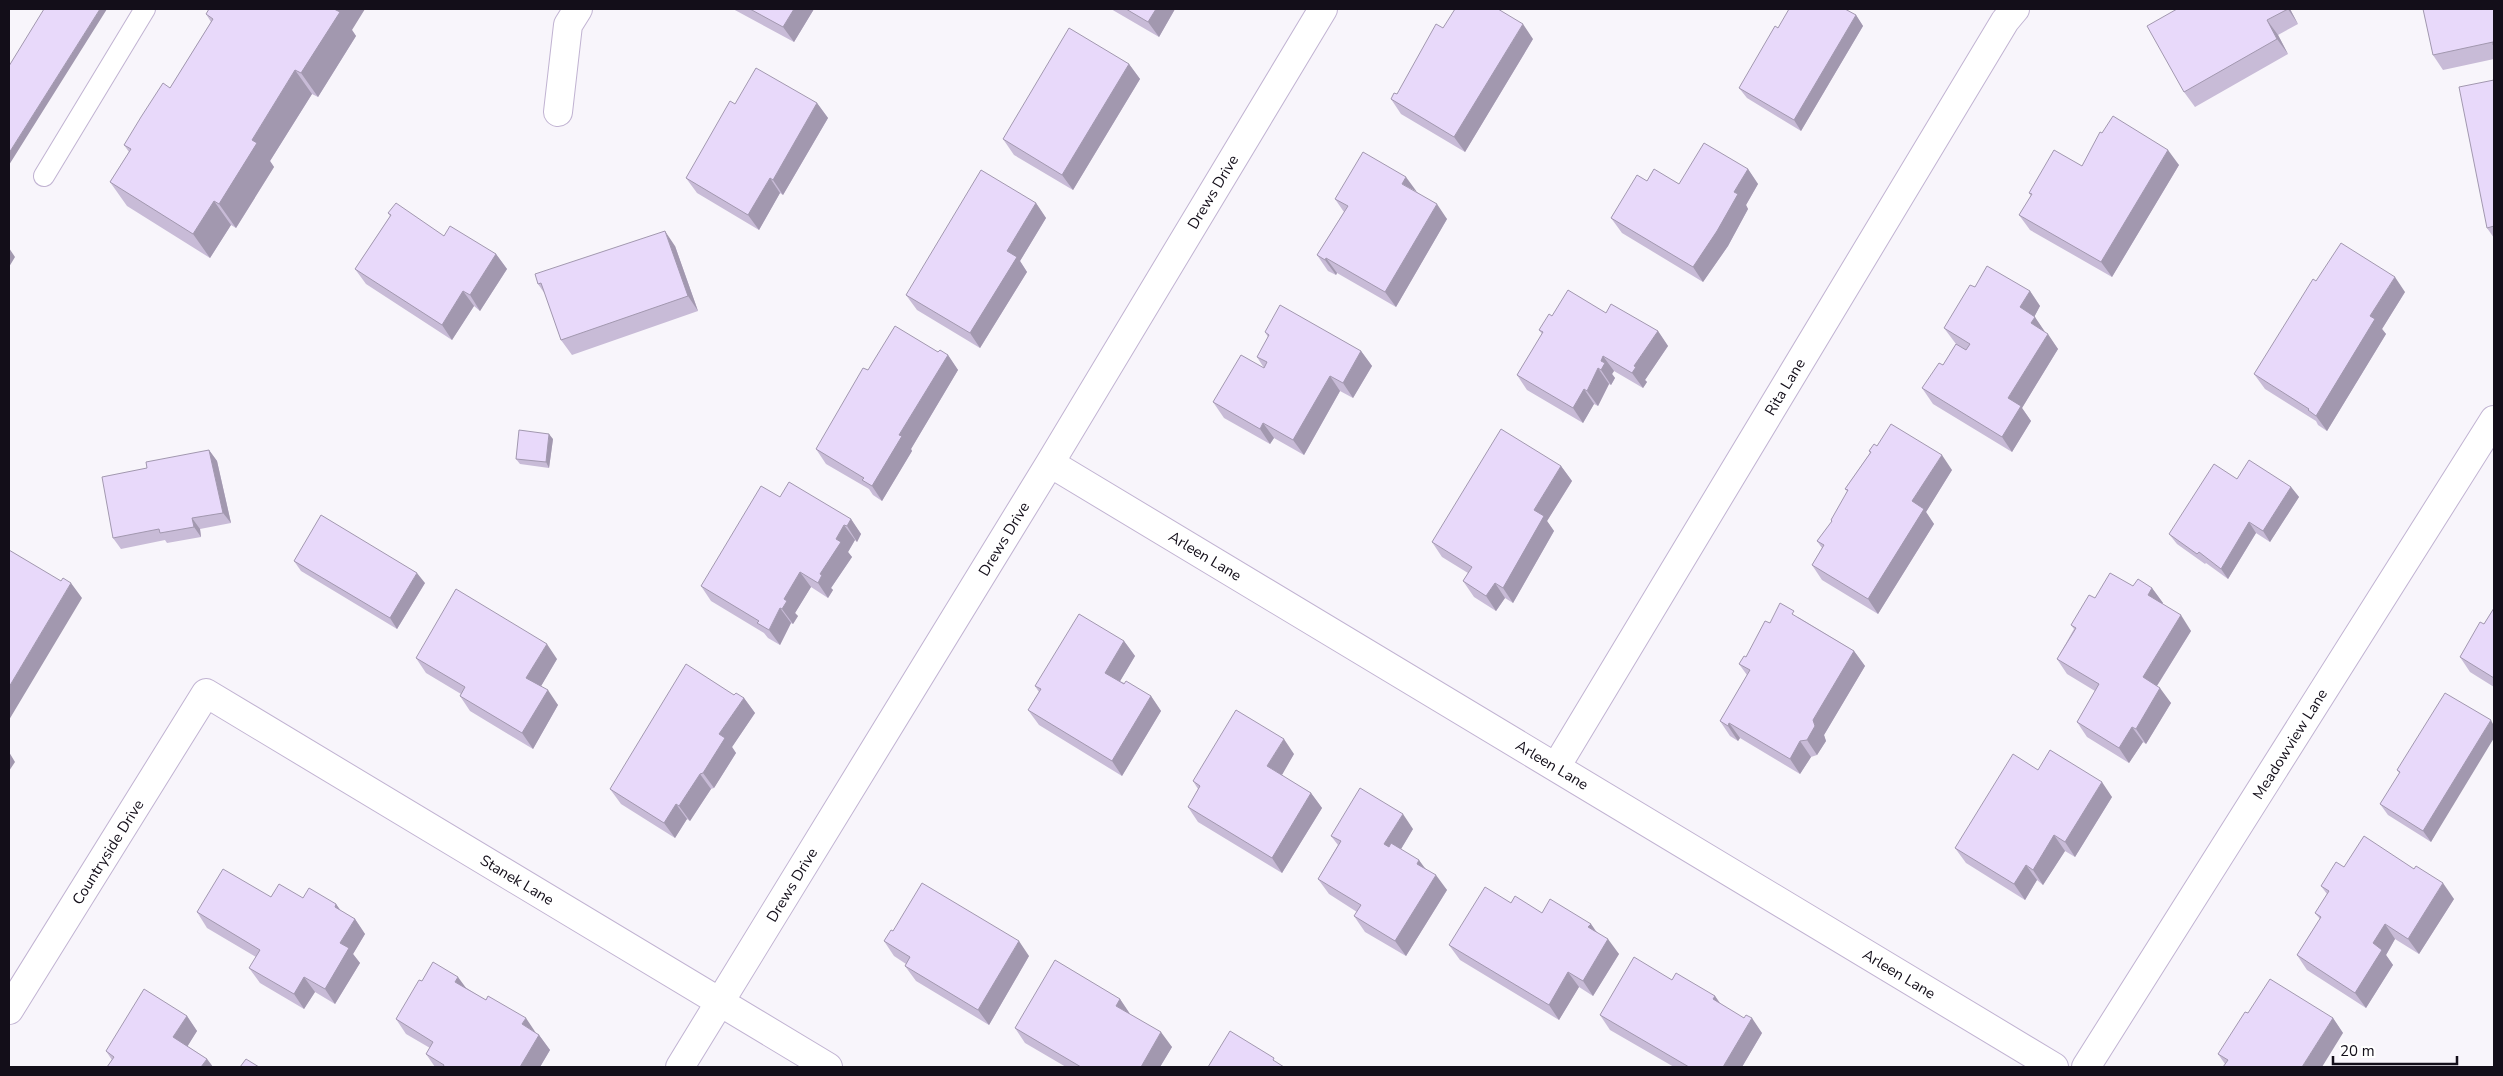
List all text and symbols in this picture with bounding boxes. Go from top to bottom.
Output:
street label: Drews Drive [1183,151,1243,233]
street label: Rita Lane [1760,355,1810,419]
street label: Drews Drive [974,498,1034,580]
street label: Arleen Lane [1165,526,1245,586]
street label: Meadowview Lane [2248,685,2332,803]
street label: Arleen Lane [1512,735,1592,795]
street label: Countryside Drive [68,796,148,908]
street label: Drews Drive [762,844,822,926]
street label: Stanek Lane [476,850,558,910]
street label: Arleen Lane [1859,944,1939,1004]
scale bar [2333,1034,2457,1066]
text: 20 m [2340,1041,2375,1061]

